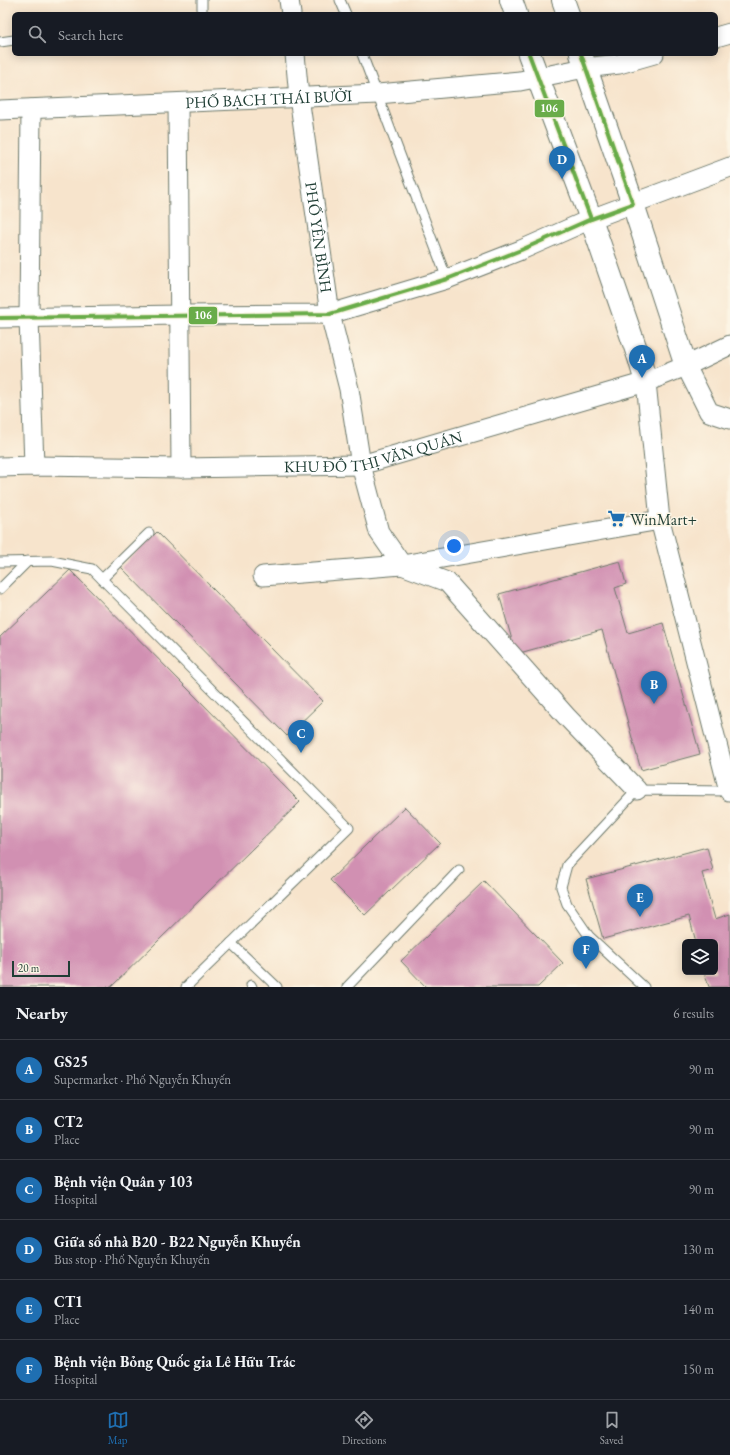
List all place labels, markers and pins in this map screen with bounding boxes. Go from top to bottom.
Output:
pin: D [549,146,575,179]
pin: A [629,345,655,378]
supermarket icon: WinMart+ [607,509,627,529]
place label: WinMart+ [630,509,697,530]
pin: B [641,671,667,704]
pin: C [288,720,314,753]
pin: E [627,884,653,917]
pin: F [573,936,599,969]

